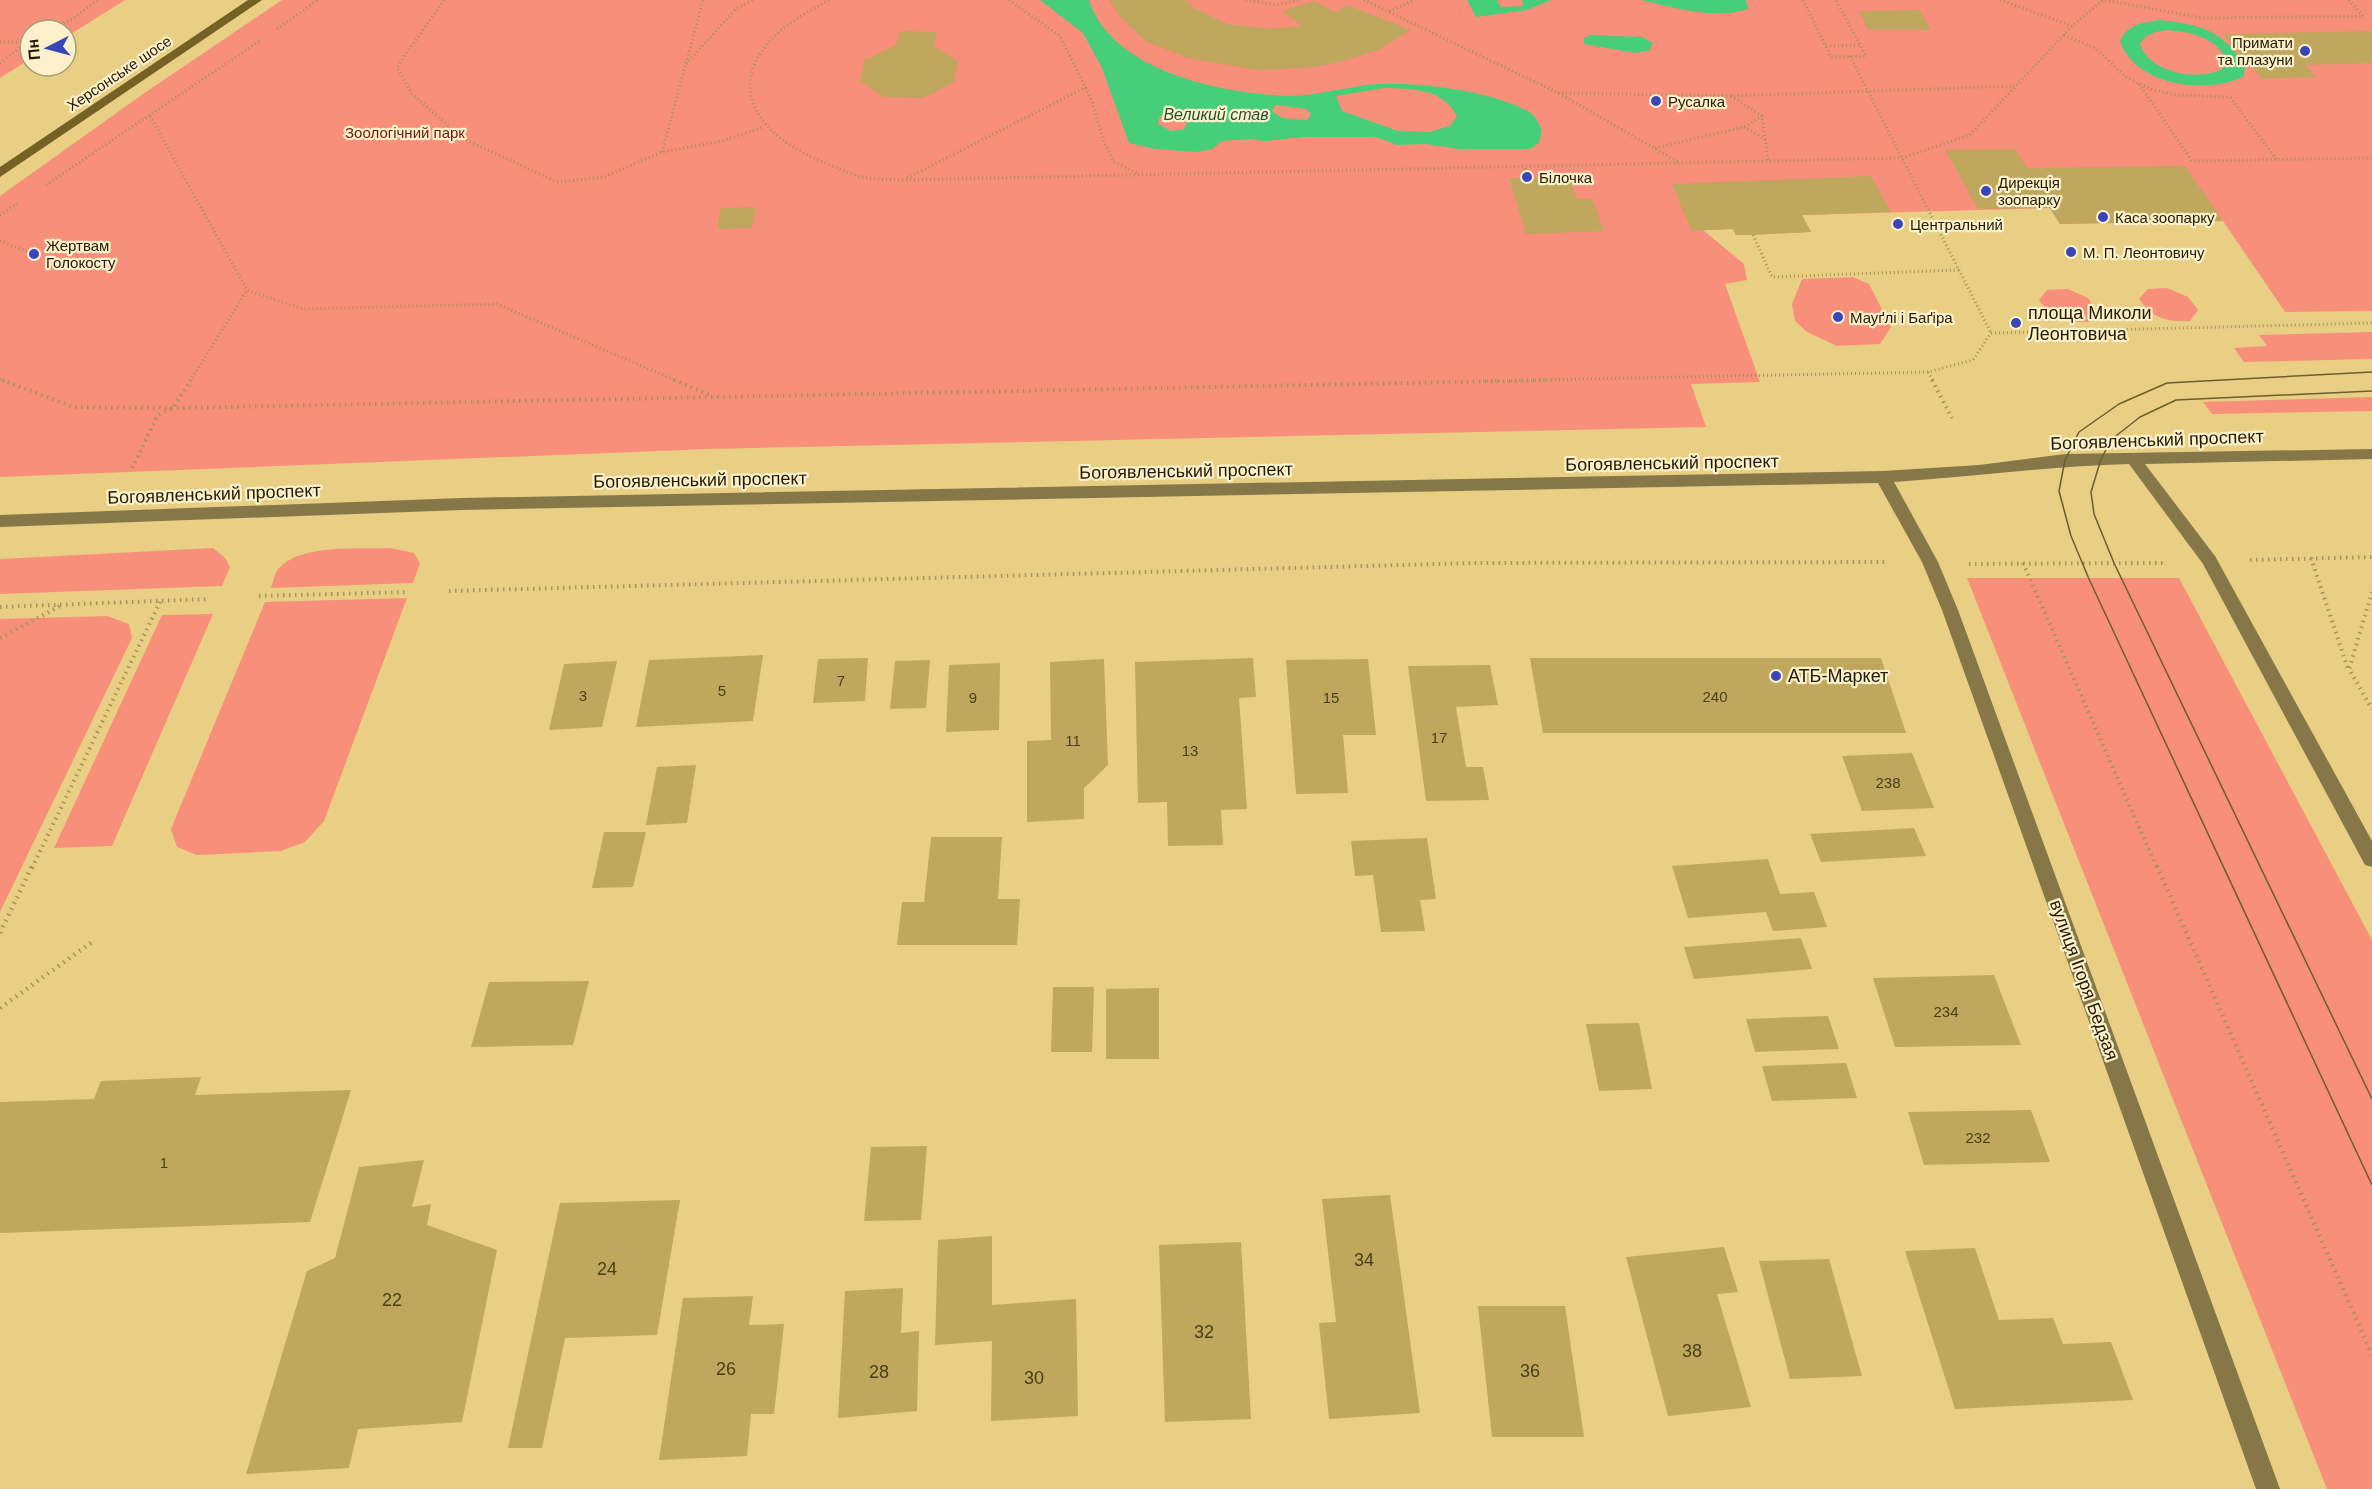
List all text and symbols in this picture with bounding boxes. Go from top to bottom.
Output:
north arrow [18,18,78,78]
street label: Херсонське шосе [64,32,174,114]
place label: Примати та плазуни [2218,34,2293,68]
text: Пн [24,38,43,61]
marker: Примати та плазуни [2298,44,2312,58]
place label: Русалка [1668,93,1726,110]
marker: Русалка [1649,94,1663,108]
water label: Великий став [1163,106,1269,123]
park label: Зоологічний парк [345,124,465,141]
place label: Білочка [1539,169,1593,186]
marker: Білочка [1520,170,1534,184]
place label: Дирекція зоопарку [1998,174,2061,208]
marker: Дирекція зоопарку [1979,184,1993,198]
place label: Каса зоопарку [2115,209,2215,226]
marker: Каса зоопарку [2096,210,2110,224]
place label: Центральний [1910,216,2003,233]
marker: Центральний [1891,217,1905,231]
place label: Жертвам Голокосту [46,237,116,271]
place label: М. П. Леонтовичу [2083,244,2205,261]
marker: М. П. Леонтовичу [2064,245,2078,259]
marker: Жертвам Голокосту [27,247,41,261]
place label: площа Миколи Леонтовича [2028,303,2152,344]
place label: Мауґлі і Баґіра [1850,309,1953,326]
marker: Мауґлі і Баґіра [1831,310,1845,324]
marker: площа Миколи Леонтовича [2009,316,2023,330]
street label: Богоявленський проспект [2050,426,2264,454]
street label: Богоявленський проспект [1565,451,1779,475]
street label: Богоявленський проспект [1079,459,1293,483]
street label: Богоявленський проспект [593,468,807,492]
street label: Богоявленський проспект [107,480,321,508]
place label: АТБ-Маркет [1788,666,1888,686]
marker: АТБ-Маркет [1769,669,1783,683]
house number: 7 [837,672,845,689]
house number: 5 [718,682,726,699]
house number: 3 [579,687,587,704]
house number: 240 [1702,688,1728,705]
house number: 9 [969,689,977,706]
house number: 15 [1323,689,1339,706]
house number: 17 [1431,729,1447,746]
house number: 11 [1065,732,1081,749]
house number: 13 [1182,742,1198,759]
house number: 238 [1875,774,1901,791]
street label: вулиця Ігоря Бедзая [2046,897,2122,1063]
house number: 234 [1933,1003,1959,1020]
house number: 232 [1965,1129,1991,1146]
house number: 1 [160,1154,168,1171]
house number: 34 [1354,1250,1374,1270]
house number: 24 [597,1259,617,1279]
house number: 22 [382,1290,402,1310]
house number: 32 [1194,1322,1214,1342]
house number: 38 [1682,1341,1702,1361]
house number: 26 [716,1359,736,1379]
house number: 36 [1520,1361,1540,1381]
house number: 28 [869,1362,889,1382]
house number: 30 [1024,1368,1044,1388]

